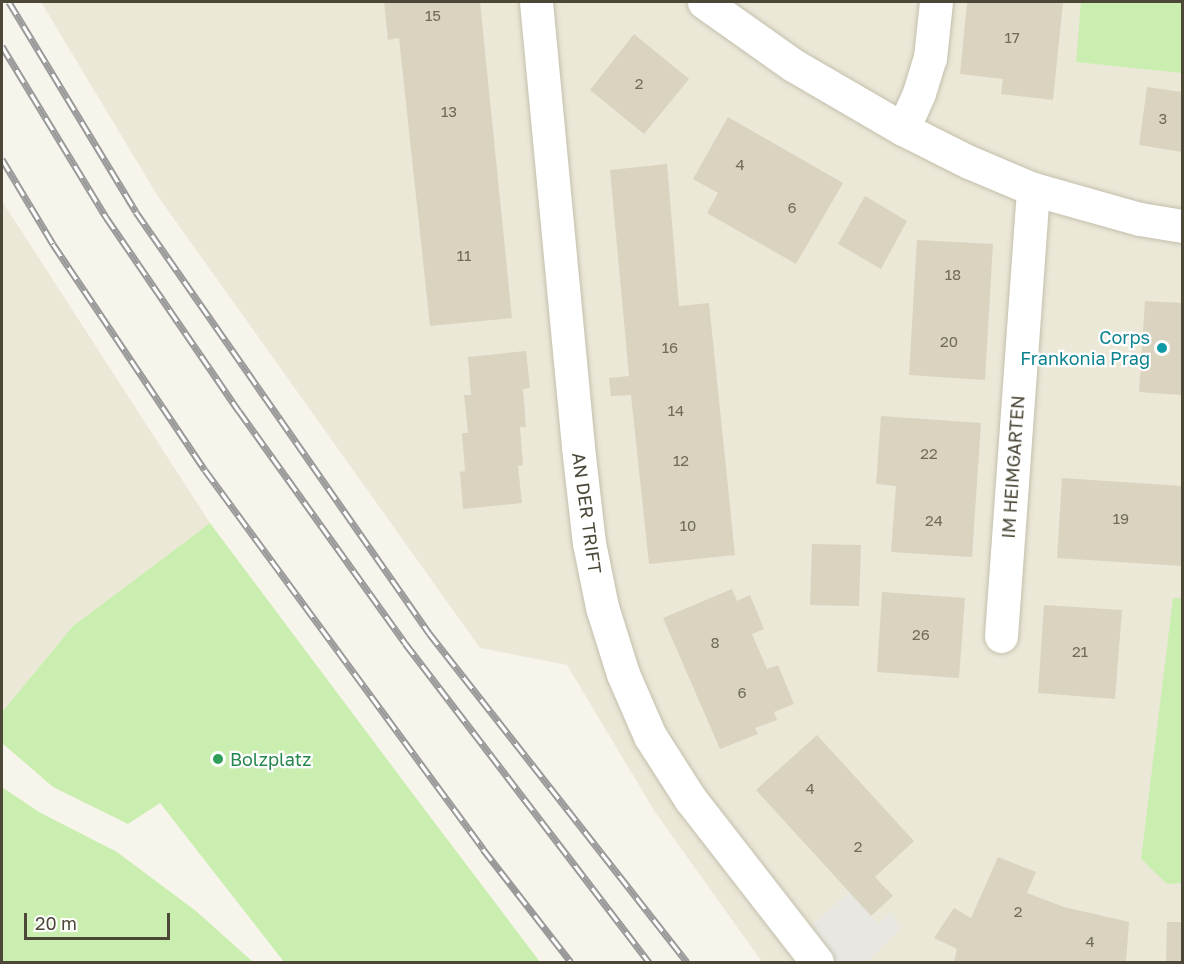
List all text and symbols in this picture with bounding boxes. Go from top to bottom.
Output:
house number: 15 [425,7,441,25]
house number: 17 [1004,29,1020,47]
house number: 2 [635,75,643,93]
house number: 13 [441,103,457,121]
house number: 3 [1159,110,1167,128]
house number: 4 [735,156,745,174]
house number: 6 [787,199,797,217]
house number: 11 [457,247,471,265]
house number: 18 [945,266,961,284]
place label: Corps Frankonia Prag [1020,327,1150,370]
house number: 20 [940,333,958,351]
house number: 16 [662,339,678,357]
marker: Corps Frankonia Prag [1155,341,1169,355]
street label: IM HEIMGARTEN [997,395,1029,539]
house number: 14 [668,402,684,420]
house number: 22 [920,445,938,463]
street label: AN DER TRIFT [568,451,606,575]
house number: 12 [673,452,689,470]
house number: 19 [1113,510,1129,528]
house number: 24 [925,512,943,530]
house number: 10 [680,517,696,535]
house number: 26 [912,626,930,644]
house number: 8 [710,634,720,652]
house number: 21 [1072,643,1088,661]
house number: 6 [737,684,747,702]
place label: Bolzplatz [230,748,312,770]
marker: Bolzplatz [211,752,225,766]
house number: 4 [805,780,815,798]
house number: 2 [854,838,862,856]
scale bar [27,901,172,939]
house number: 2 [1014,903,1022,921]
text: 20 m [35,912,77,934]
house number: 4 [1085,933,1095,951]

